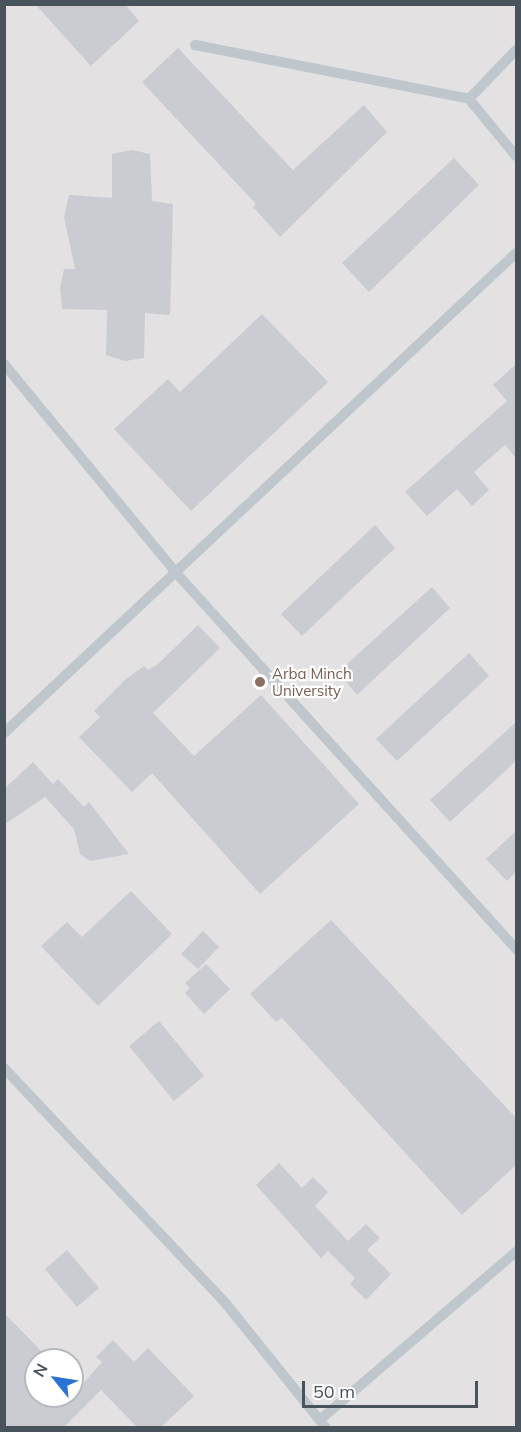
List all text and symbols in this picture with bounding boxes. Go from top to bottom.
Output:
place label: Arba Minch University [272,664,352,699]
marker: Arba Minch University [253,675,267,689]
north arrow [24,1348,84,1408]
text: N [28,1360,52,1380]
scale bar [305,1369,480,1407]
text: 50 m [313,1380,355,1403]

